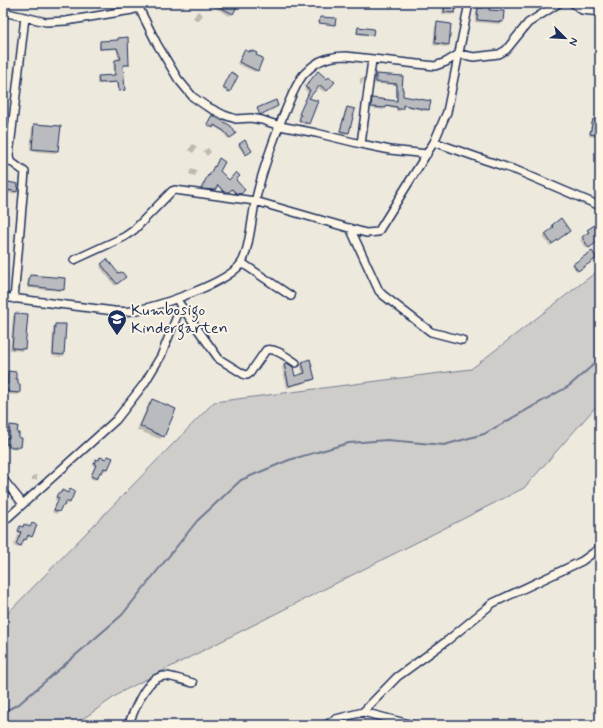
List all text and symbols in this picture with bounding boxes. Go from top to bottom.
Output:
north arrow [545,18,585,58]
text: N [565,35,581,48]
place label: Kumbosigo Kindergarten [131,300,228,340]
school or university icon: Kumbosigo Kindergarten [106,308,128,336]

